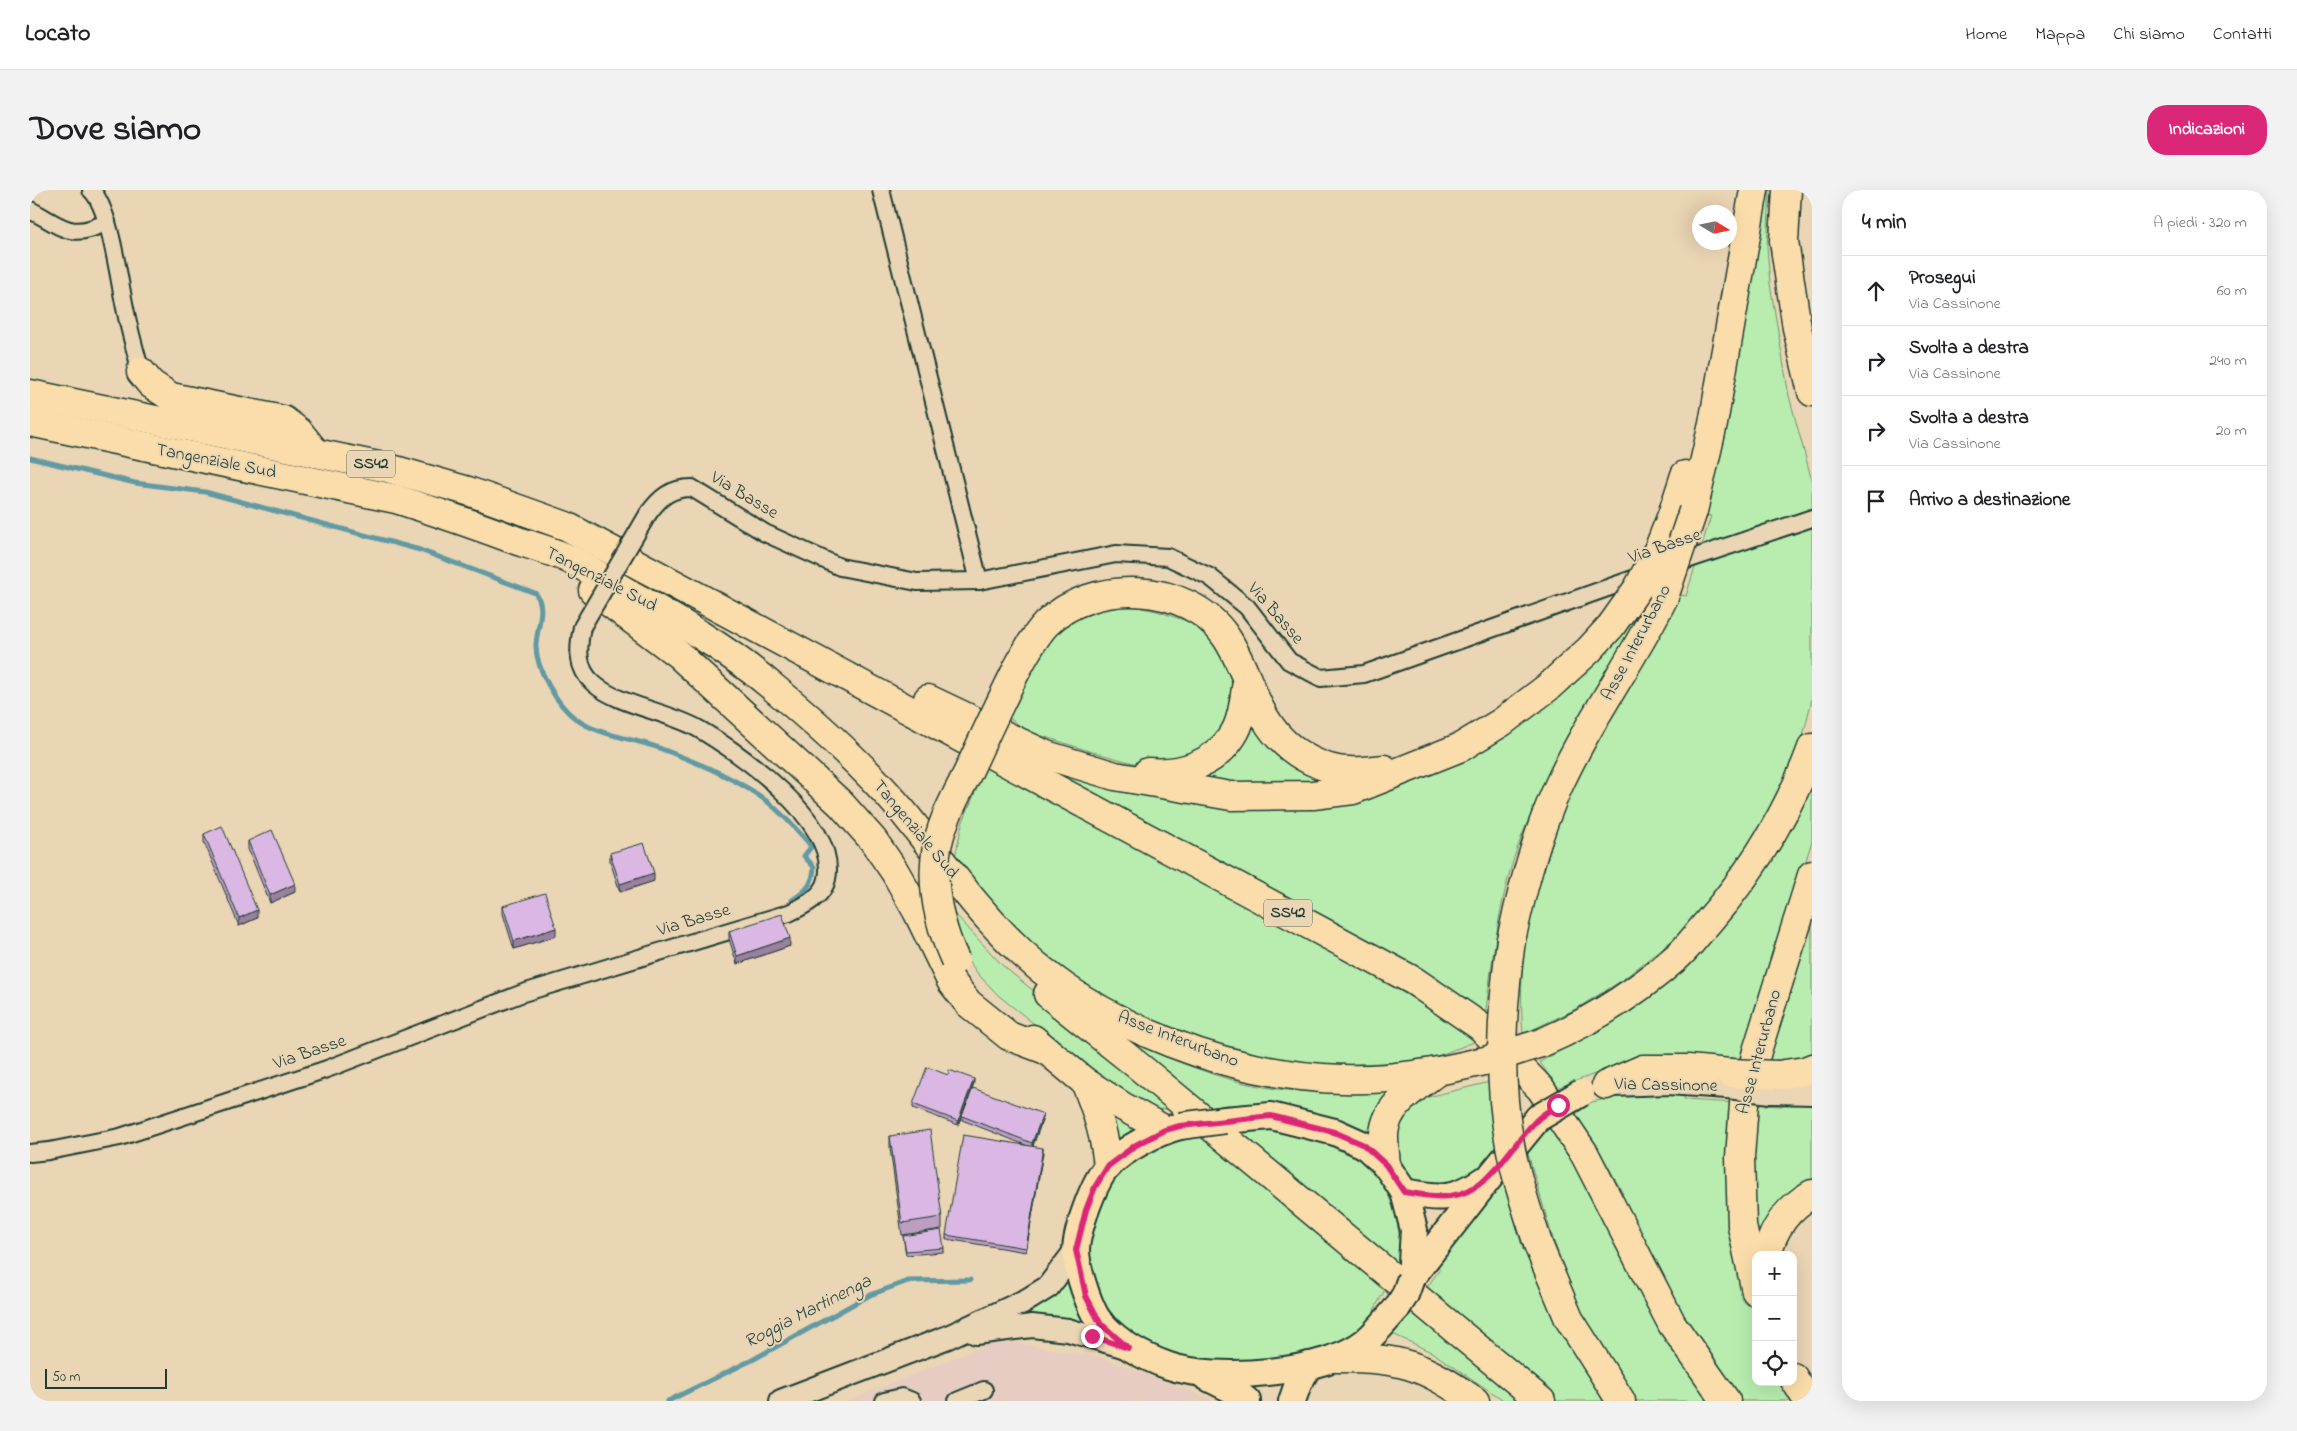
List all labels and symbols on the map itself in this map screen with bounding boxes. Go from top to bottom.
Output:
north arrow [1692,205,1737,250]
street label: Tangenziale Sud [153,438,278,487]
road number: SS42 [347,450,395,478]
street label: Via Basse [704,465,784,527]
street label: Via Basse [1624,522,1706,572]
street label: Tangenziale Sud [540,541,661,620]
street label: Via Basse [1240,576,1310,652]
street label: Asse Interurbano [1595,580,1679,706]
street label: Tangenziale Sud [865,775,964,886]
street label: Via Basse [653,897,735,945]
road number: SS42 [1264,900,1312,926]
street label: Asse Interurbano [1731,987,1789,1117]
street label: Asse Interurbano [1114,1005,1242,1075]
street label: Via Basse [269,1028,351,1078]
street label: Via Cassinone [1613,1072,1719,1100]
route start [1547,1094,1570,1117]
water label: Roggia Martinenga [740,1268,877,1357]
route end [1081,1325,1104,1348]
scale bar [45,1366,168,1389]

